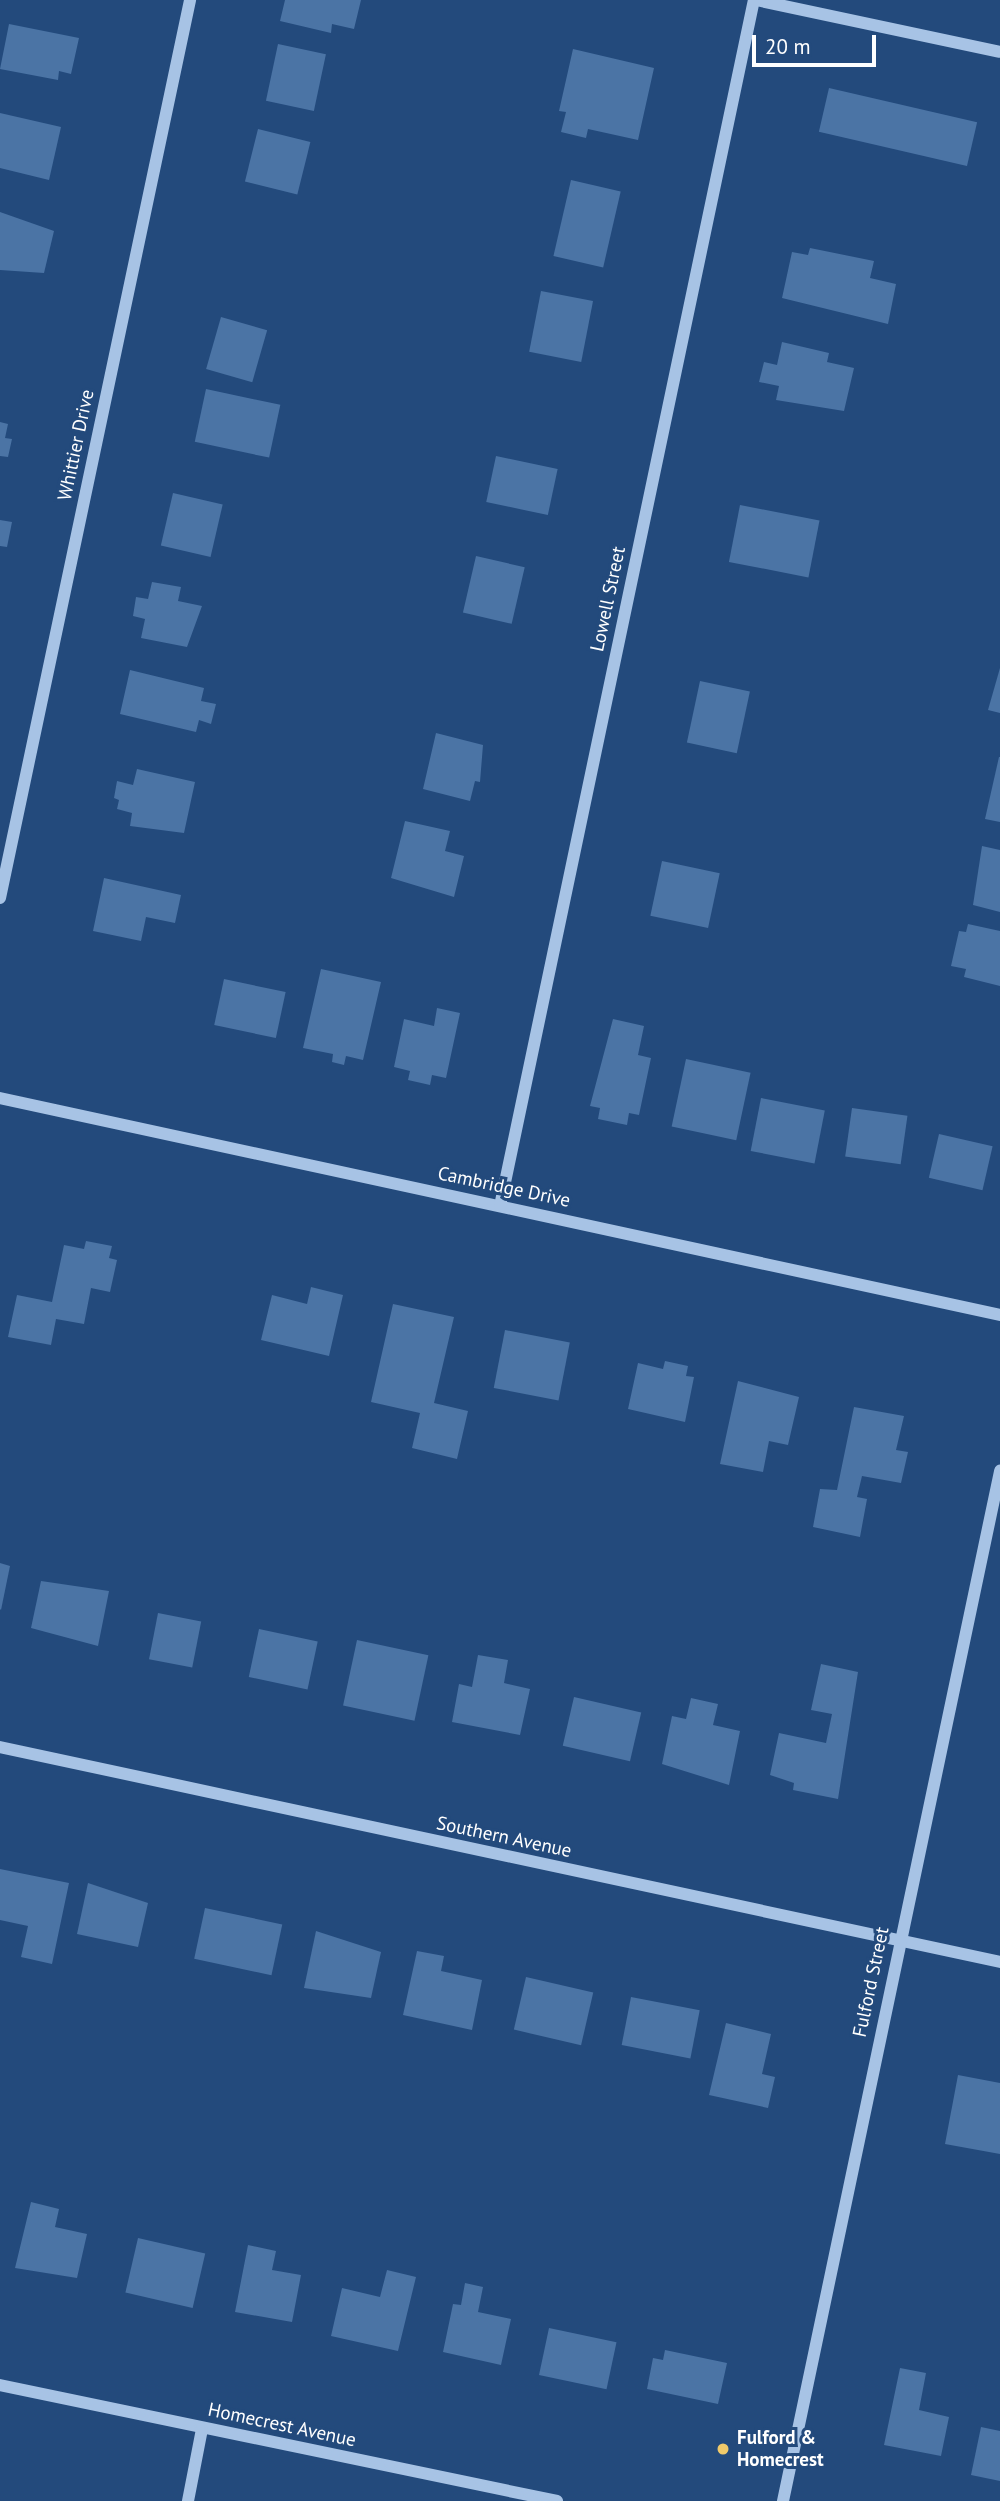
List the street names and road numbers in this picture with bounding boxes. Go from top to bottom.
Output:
street label: Whittier Drive [53,387,99,503]
street label: Lowell Street [586,544,630,654]
street label: Cambridge Drive [436,1162,572,1212]
street label: Southern Avenue [434,1811,574,1863]
street label: Fulford Street [848,1925,894,2039]
street label: Homecrest Avenue [206,2398,358,2452]

